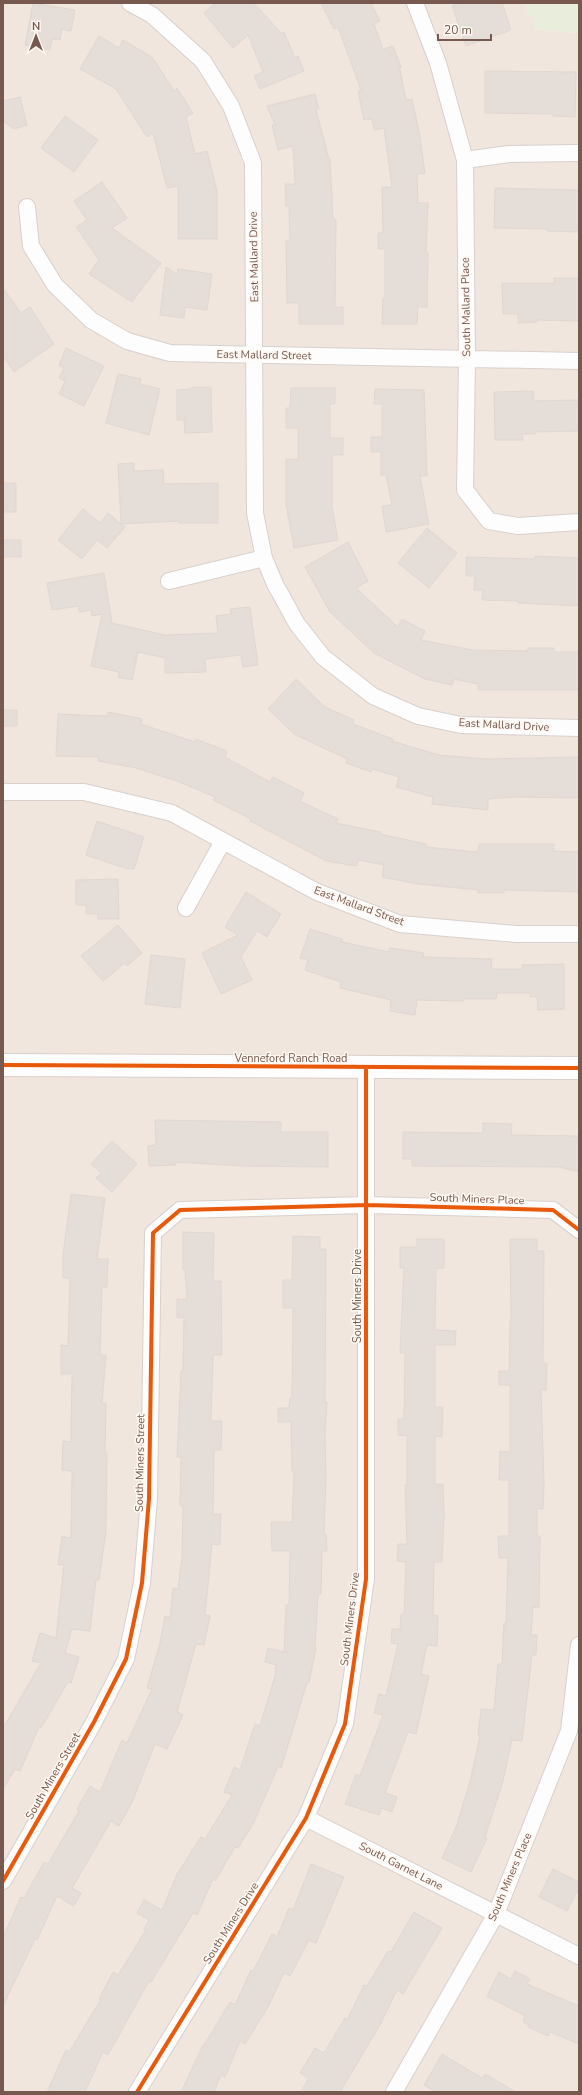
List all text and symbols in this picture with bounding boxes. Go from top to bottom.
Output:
north arrow [16,16,56,56]
scale bar [438,16,491,42]
text: N [32,19,40,34]
text: 20 m [444,22,472,38]
street label: East Mallard Drive [246,211,262,303]
street label: South Mallard Place [458,257,474,357]
street label: East Mallard Street [216,347,312,363]
street label: East Mallard Drive [458,715,550,735]
street label: East Mallard Street [312,883,406,929]
street label: Venneford Ranch Road [233,1051,348,1066]
street label: South Miners Place [429,1190,525,1208]
street label: South Miners Drive [350,1249,365,1343]
street label: South Miners Street [132,1414,148,1512]
street label: South Miners Drive [337,1571,363,1667]
street label: South Miners Street [22,1730,84,1822]
street label: South Miners Place [485,1830,536,1924]
street label: South Garnet Lane [356,1838,446,1894]
street label: South Miners Drive [200,1879,262,1967]

